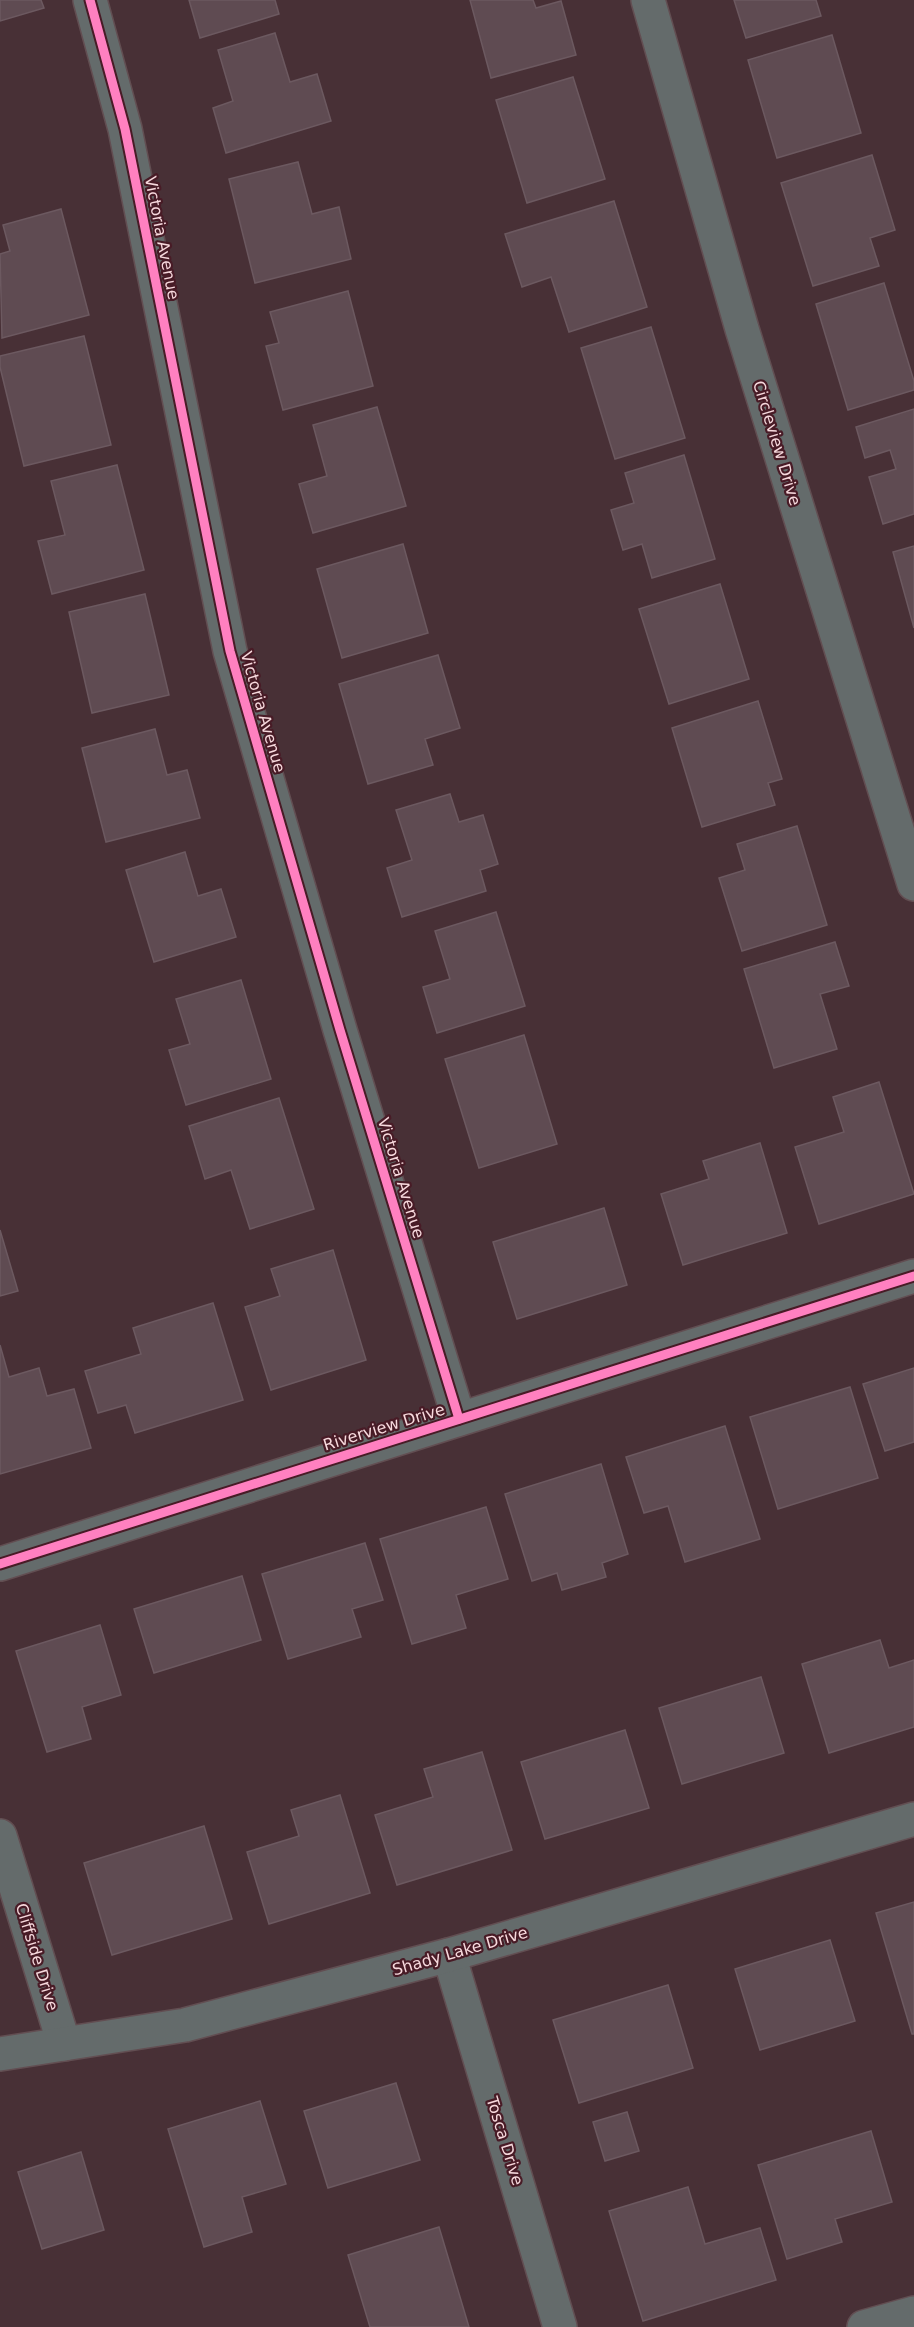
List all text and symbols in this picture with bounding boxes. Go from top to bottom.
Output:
street label: Victoria Avenue [141,175,183,301]
street label: Circleview Drive [749,378,805,508]
street label: Victoria Avenue [237,649,289,775]
street label: Victoria Avenue [374,1115,428,1241]
street label: Riverview Drive [321,1399,447,1455]
street label: Cliffside Drive [12,1901,62,2013]
street label: Shady Lake Drive [390,1923,530,1979]
street label: Tosca Drive [482,2094,527,2188]

